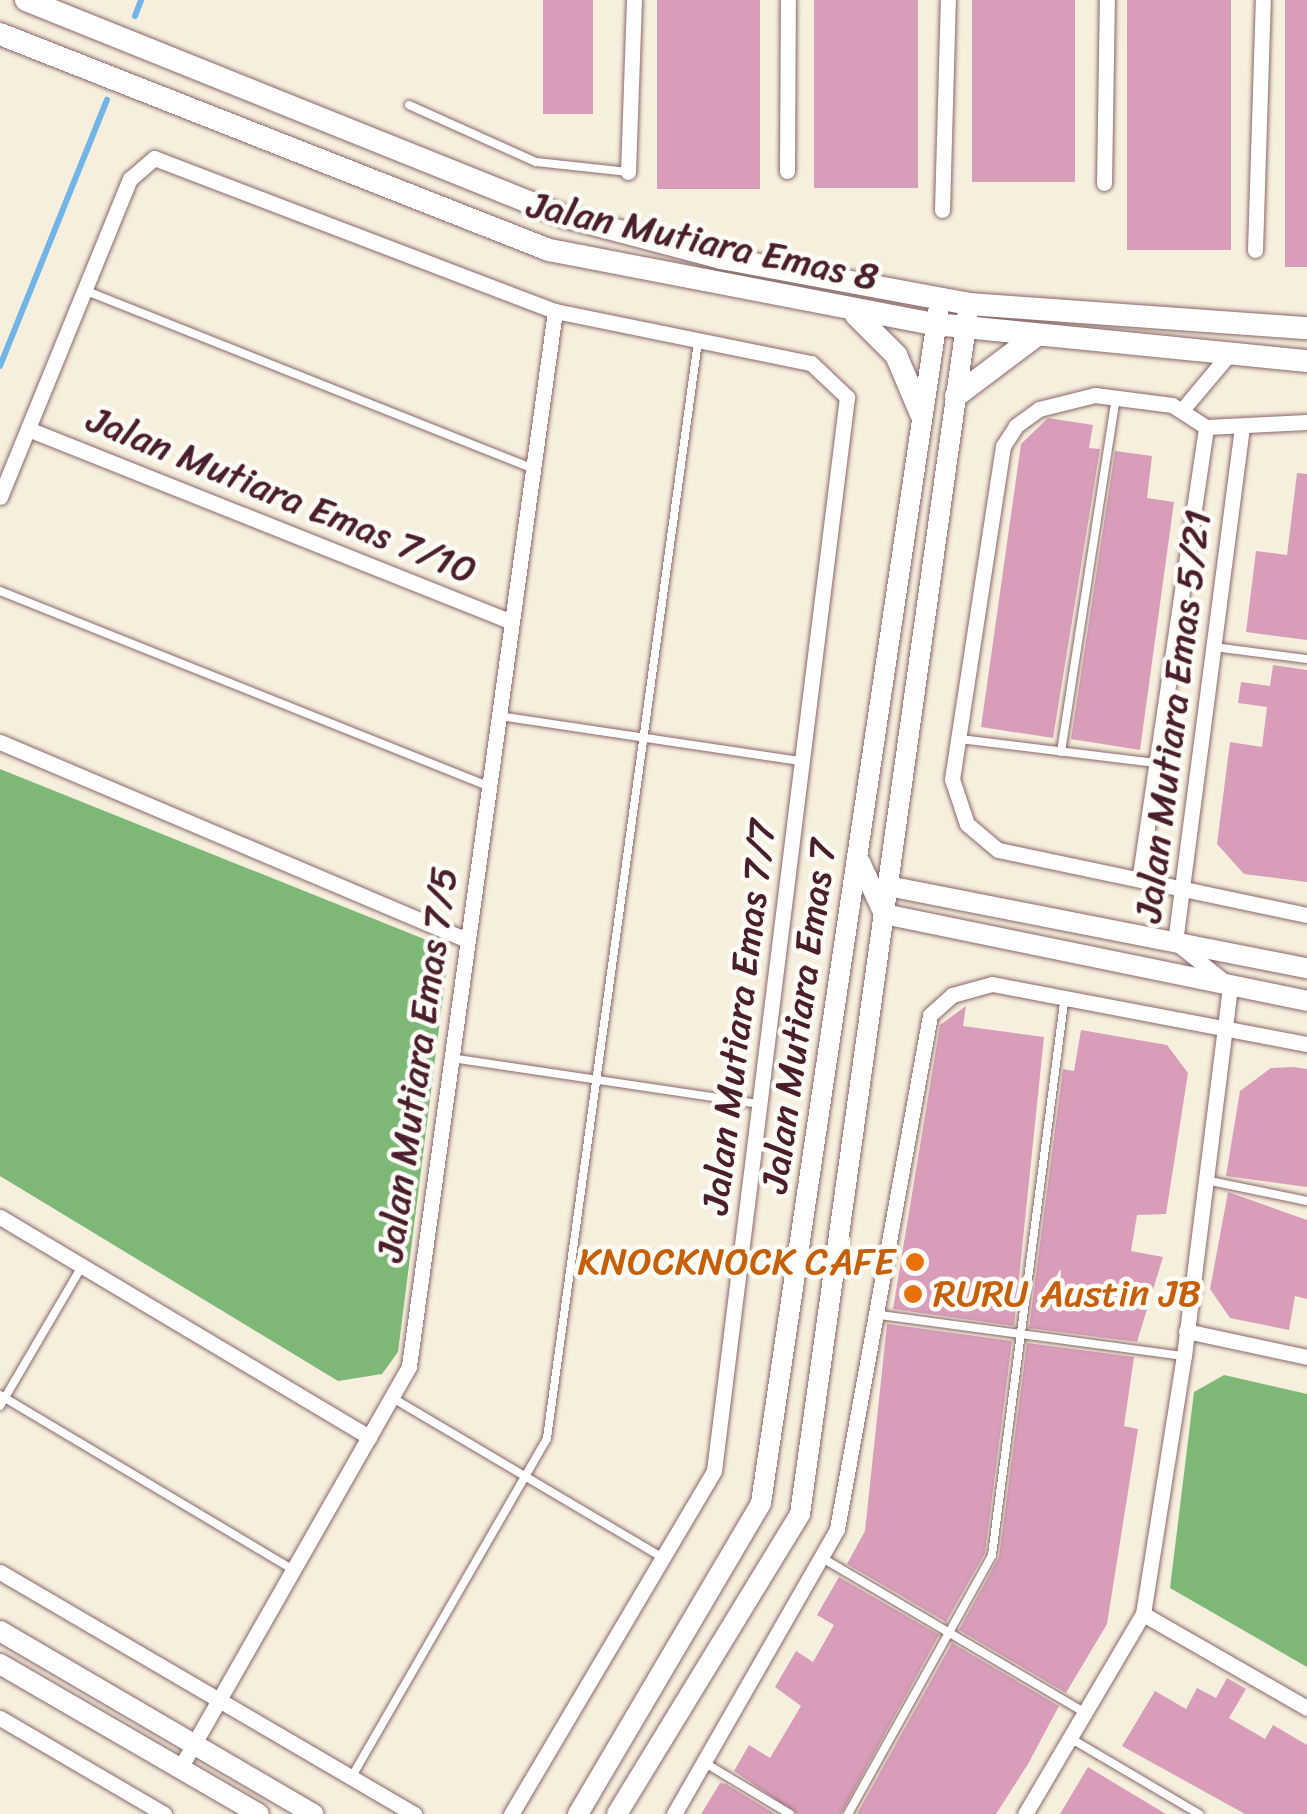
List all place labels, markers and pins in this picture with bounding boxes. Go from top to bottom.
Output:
place label: KNOCKNOCK CAFE [577,1239,895,1285]
marker: KNOCKNOCK CAFE [904,1251,926,1273]
place label: RURU Austin JB [933,1271,1202,1317]
marker: RURU Austin JB [902,1283,924,1305]

